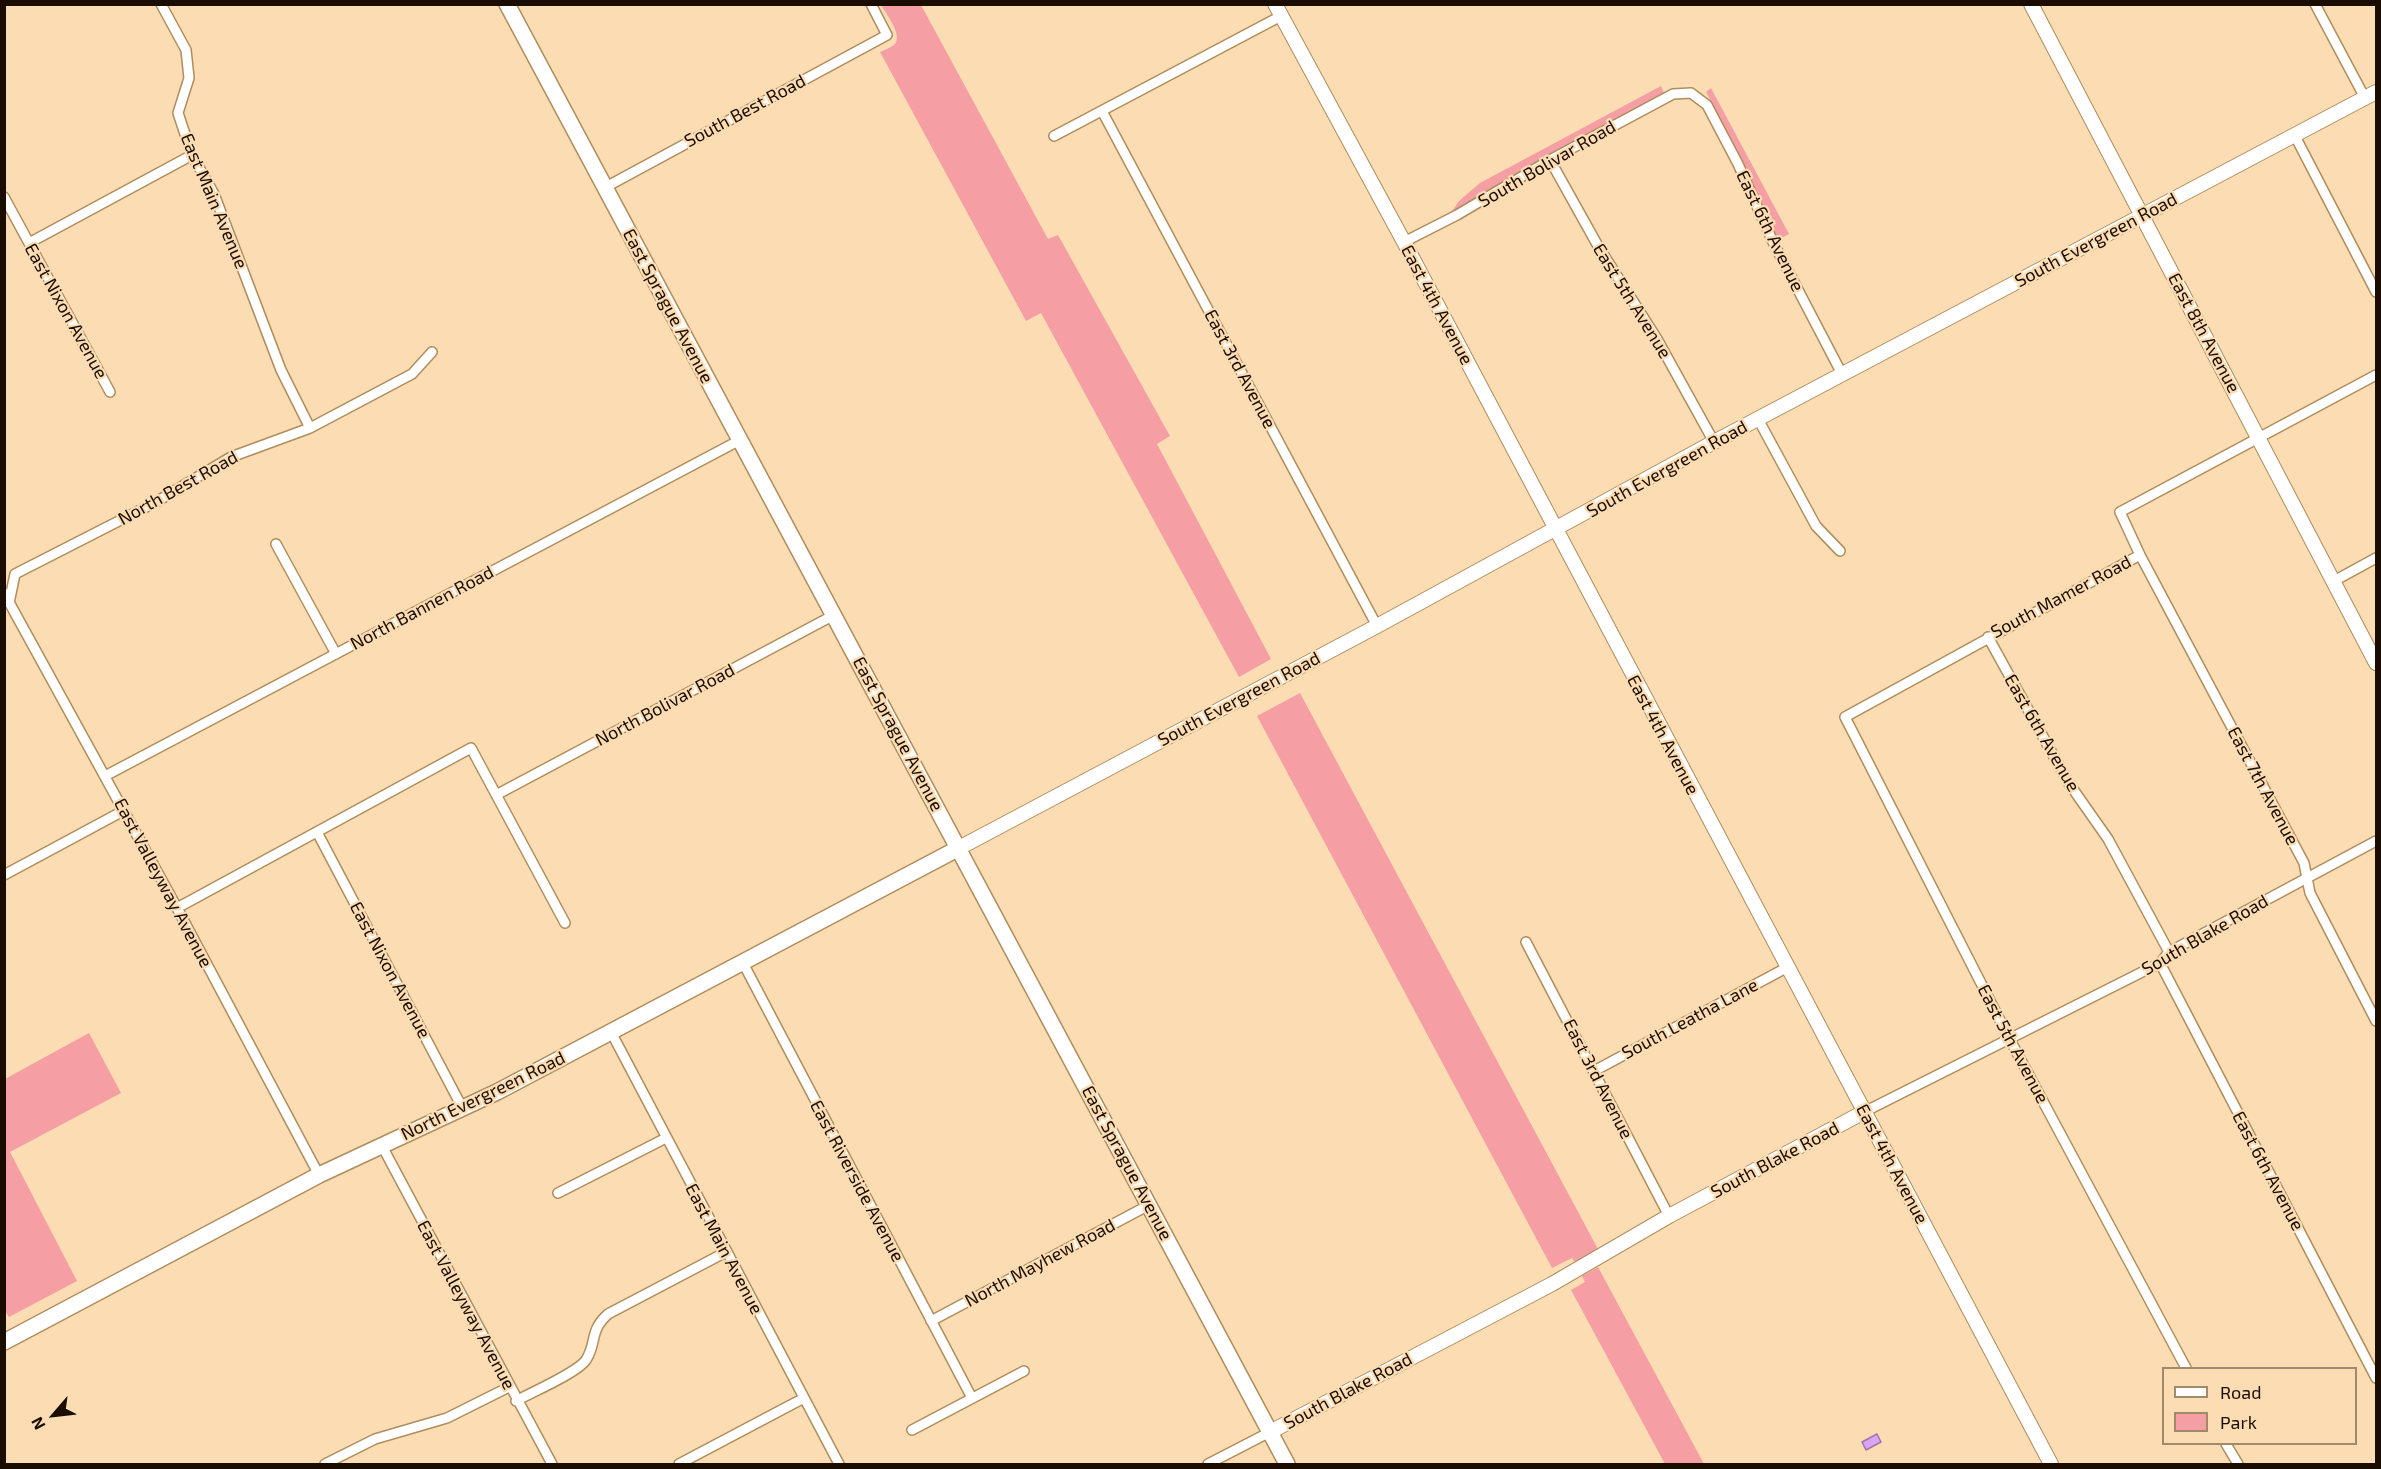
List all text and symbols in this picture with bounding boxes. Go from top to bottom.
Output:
street label: South Best Road [681,70,809,152]
street label: South Bolivar Road [1474,116,1620,212]
street label: East Main Avenue [176,130,252,272]
street label: East 6th Avenue [1731,167,1809,295]
street label: South Evergreen Road [2011,188,2181,292]
street label: East Sprague Avenue [618,225,718,387]
street label: East Nixon Avenue [20,240,112,382]
street label: East 5th Avenue [1588,240,1676,362]
street label: East 4th Avenue [1396,241,1478,369]
street label: East 8th Avenue [2163,269,2245,397]
street label: East 3rd Avenue [1200,306,1280,432]
street label: South Evergreen Road [1583,416,1751,522]
street label: North Best Road [114,446,242,530]
street label: South Mamer Road [1987,551,2135,643]
street label: North Bannen Road [347,561,497,655]
street label: South Evergreen Road [1154,647,1324,751]
street label: East Sprague Avenue [848,653,948,815]
street label: North Bolivar Road [592,659,738,751]
street label: East 6th Avenue [2000,670,2084,796]
street label: East 4th Avenue [1622,671,1704,799]
street label: East 7th Avenue [2223,723,2303,849]
street label: East Valleyway Avenue [109,795,217,971]
street label: South Blake Road [2138,890,2272,980]
street label: East Nixon Avenue [345,898,435,1042]
street label: South Leatha Lane [1618,974,1762,1064]
street label: East 5th Avenue [1973,981,2053,1107]
street label: East 3rd Avenue [1558,1015,1638,1143]
street label: North Evergreen Road [397,1047,569,1145]
street label: East Sprague Avenue [1077,1082,1177,1244]
street label: East Riverside Avenue [805,1097,909,1265]
street label: East 4th Avenue [1851,1100,1933,1228]
street label: East 6th Avenue [2227,1108,2309,1234]
street label: South Blake Road [1707,1117,1843,1203]
street label: East Main Avenue [680,1180,768,1318]
street label: North Mayhew Road [961,1214,1119,1312]
street label: East Valleyway Avenue [412,1217,520,1393]
street label: South Blake Road [1280,1348,1416,1434]
legend [2162,1367,2357,1445]
text: Road [2220,1381,2261,1403]
north arrow [24,1385,84,1445]
text: Park [2220,1411,2257,1433]
text: N [27,1414,49,1433]

